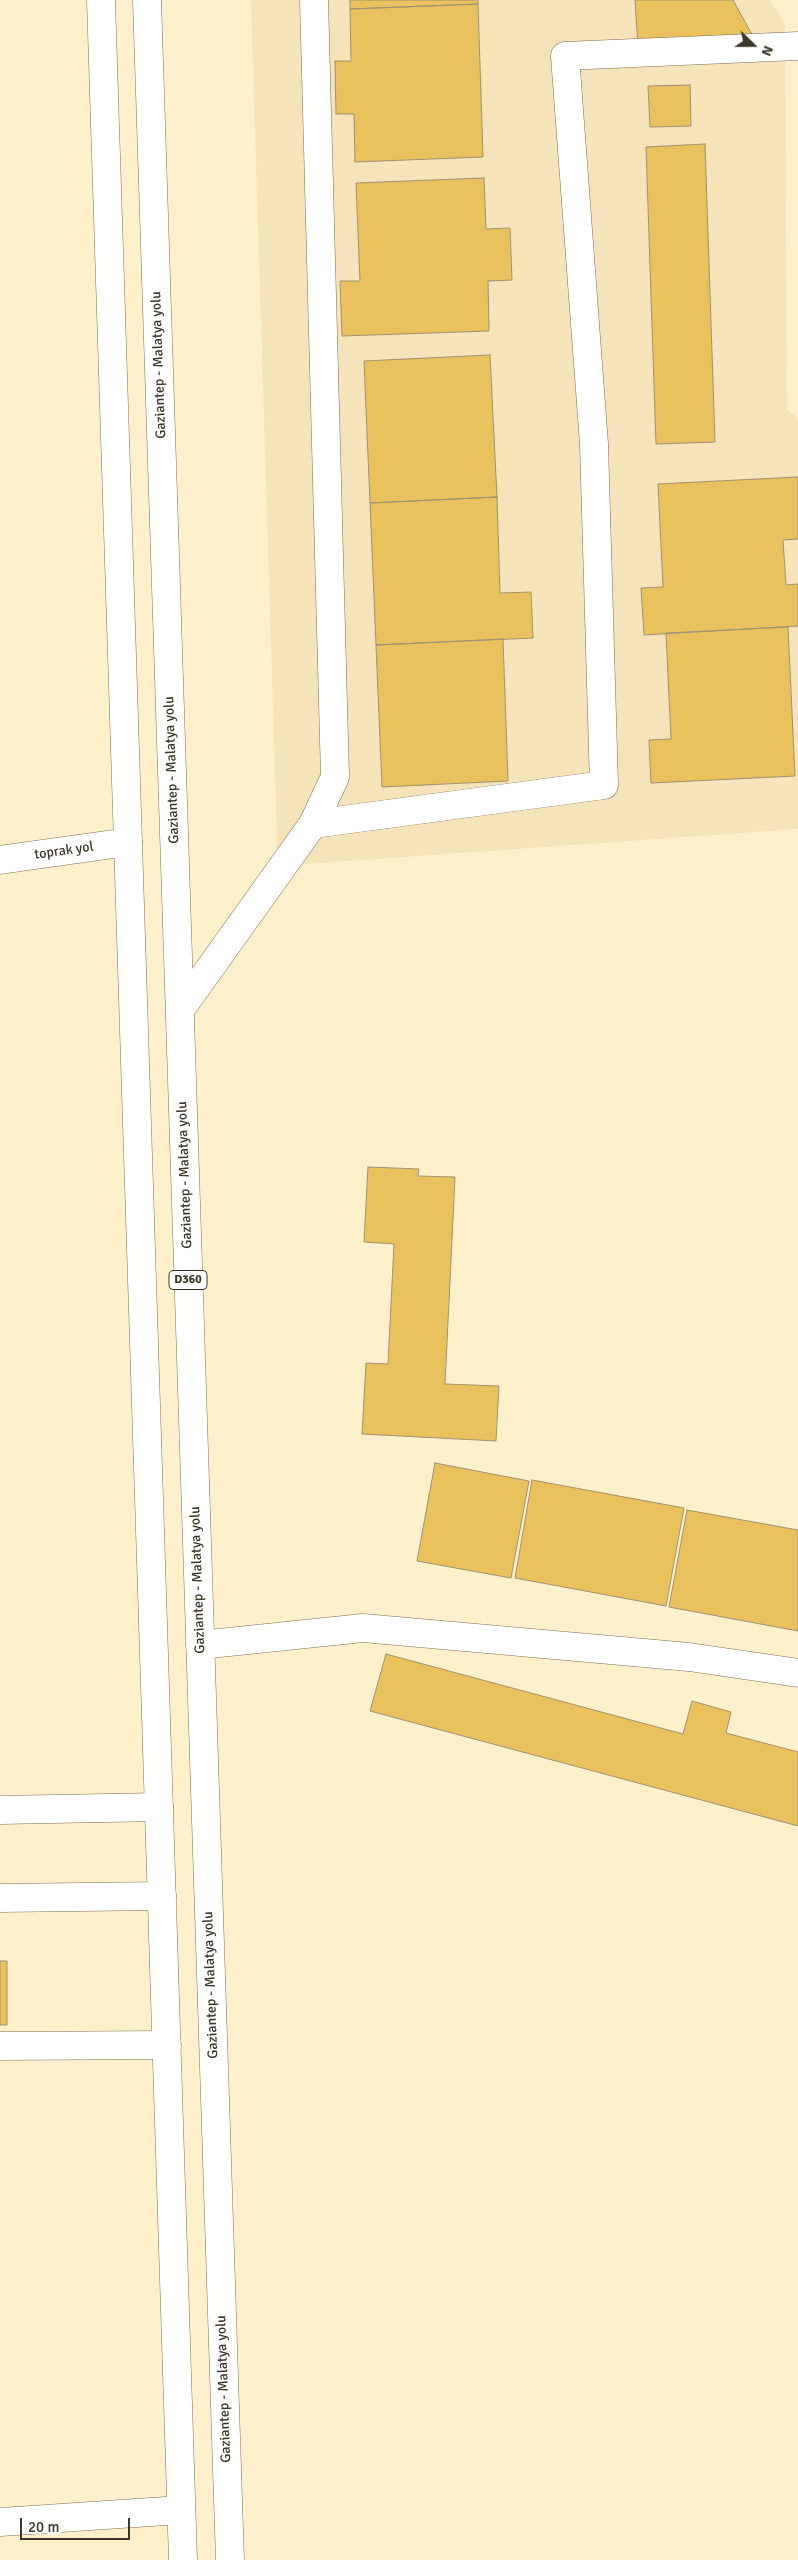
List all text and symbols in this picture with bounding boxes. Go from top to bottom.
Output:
north arrow [728,20,778,70]
text: N [758,43,777,59]
street label: Gaziantep - Malatya yolu [148,291,170,439]
street label: Gaziantep - Malatya yolu [161,696,183,844]
street label: toprak yol [33,839,95,863]
street label: Gaziantep - Malatya yolu [174,1101,196,1249]
road number: D360 [169,1270,207,1290]
street label: Gaziantep - Malatya yolu [187,1506,209,1654]
street label: Gaziantep - Malatya yolu [200,1911,222,2059]
street label: Gaziantep - Malatya yolu [213,2315,235,2463]
scale bar [22,2508,132,2540]
text: 20 m [28,2518,59,2536]

